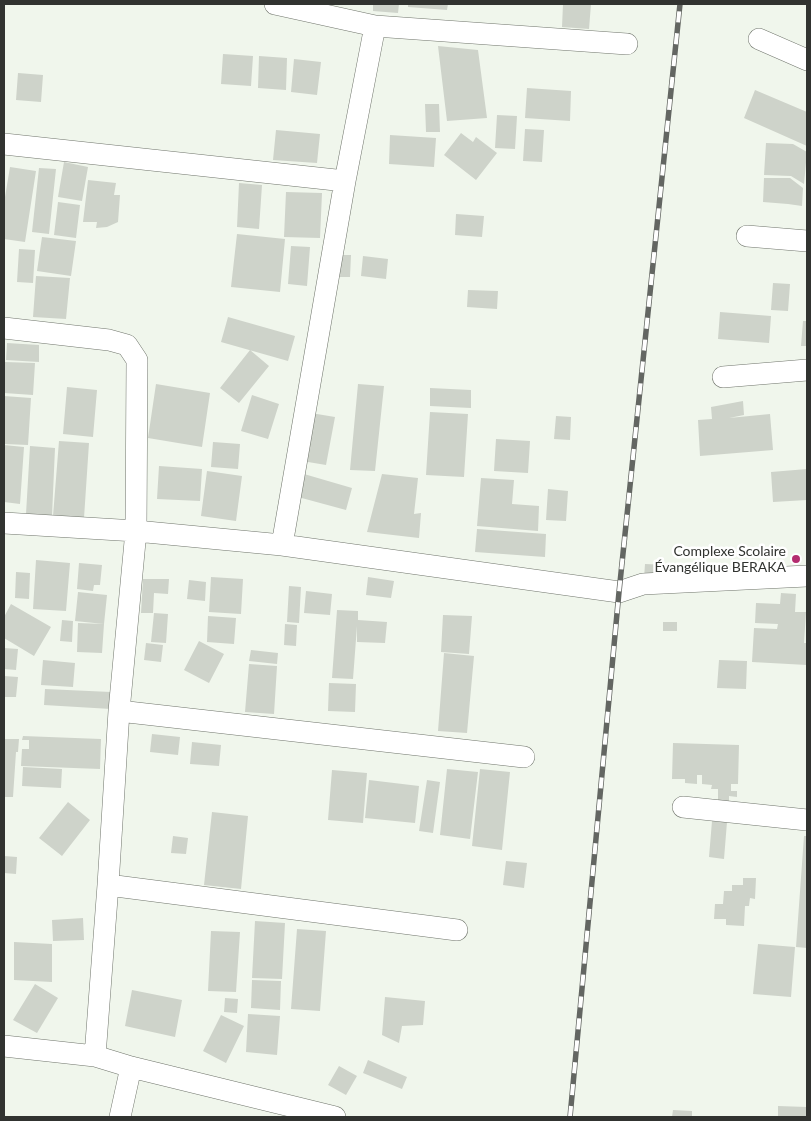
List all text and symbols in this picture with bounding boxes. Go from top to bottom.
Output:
place label: Complexe Scolaire Évangélique BERAKA [654,543,786,576]
marker: Complexe Scolaire Évangélique BERAKA [790,553,802,565]

